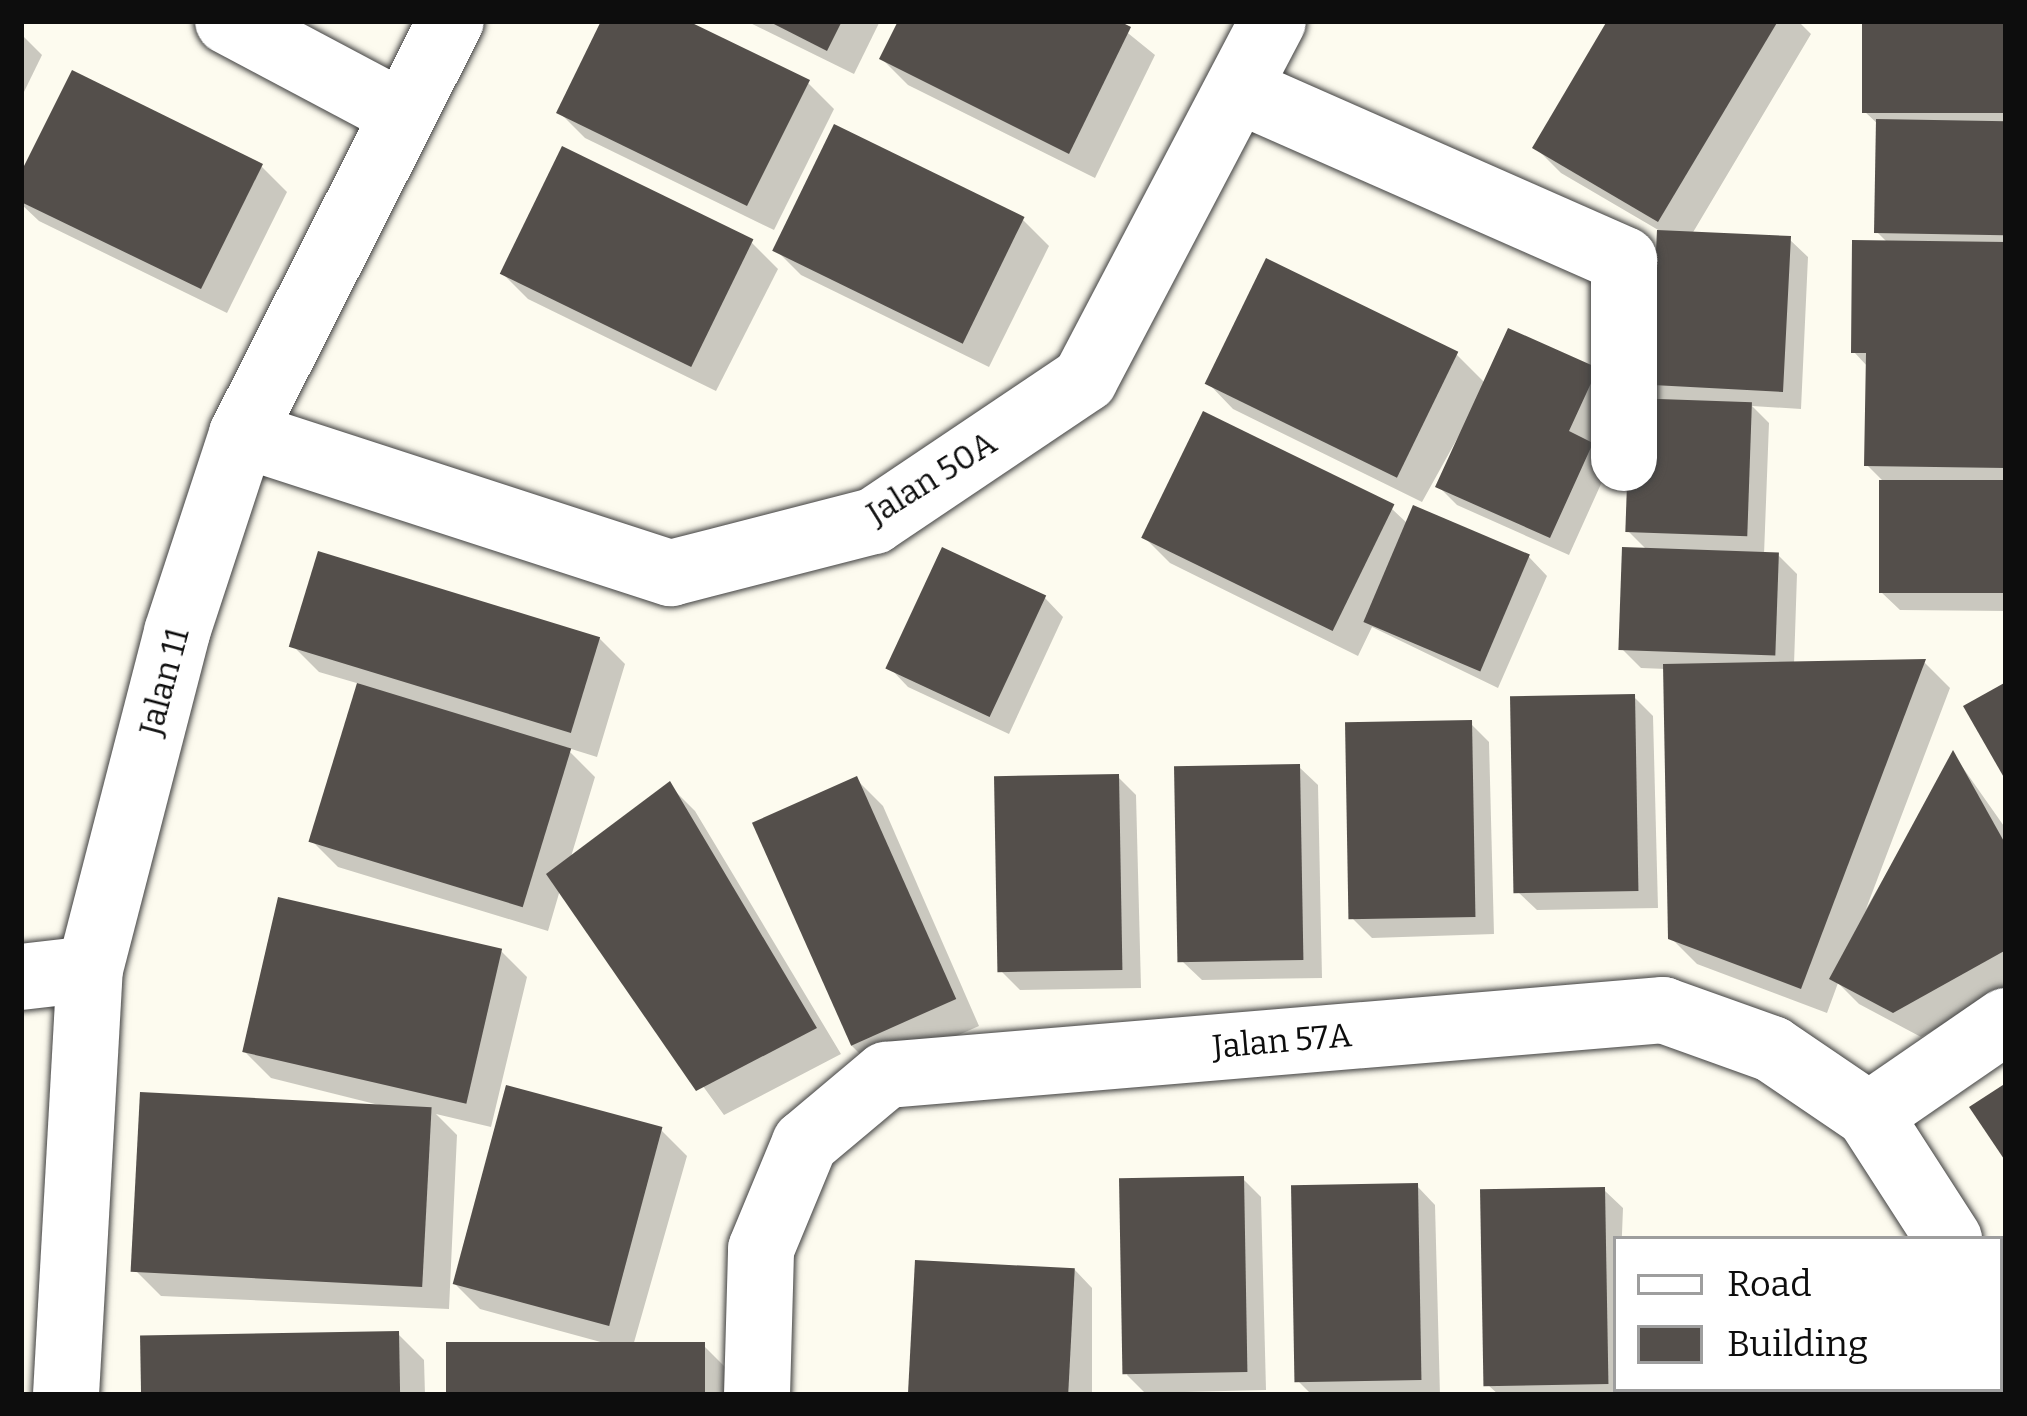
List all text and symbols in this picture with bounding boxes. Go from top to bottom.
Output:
street label: Jalan 50A [860,424,1004,534]
street label: Jalan 11 [132,624,198,740]
street label: Jalan 57A [1211,1016,1353,1068]
legend [1613,1236,2003,1392]
text: Road [1727,1262,1812,1306]
text: Building [1727,1322,1868,1366]

